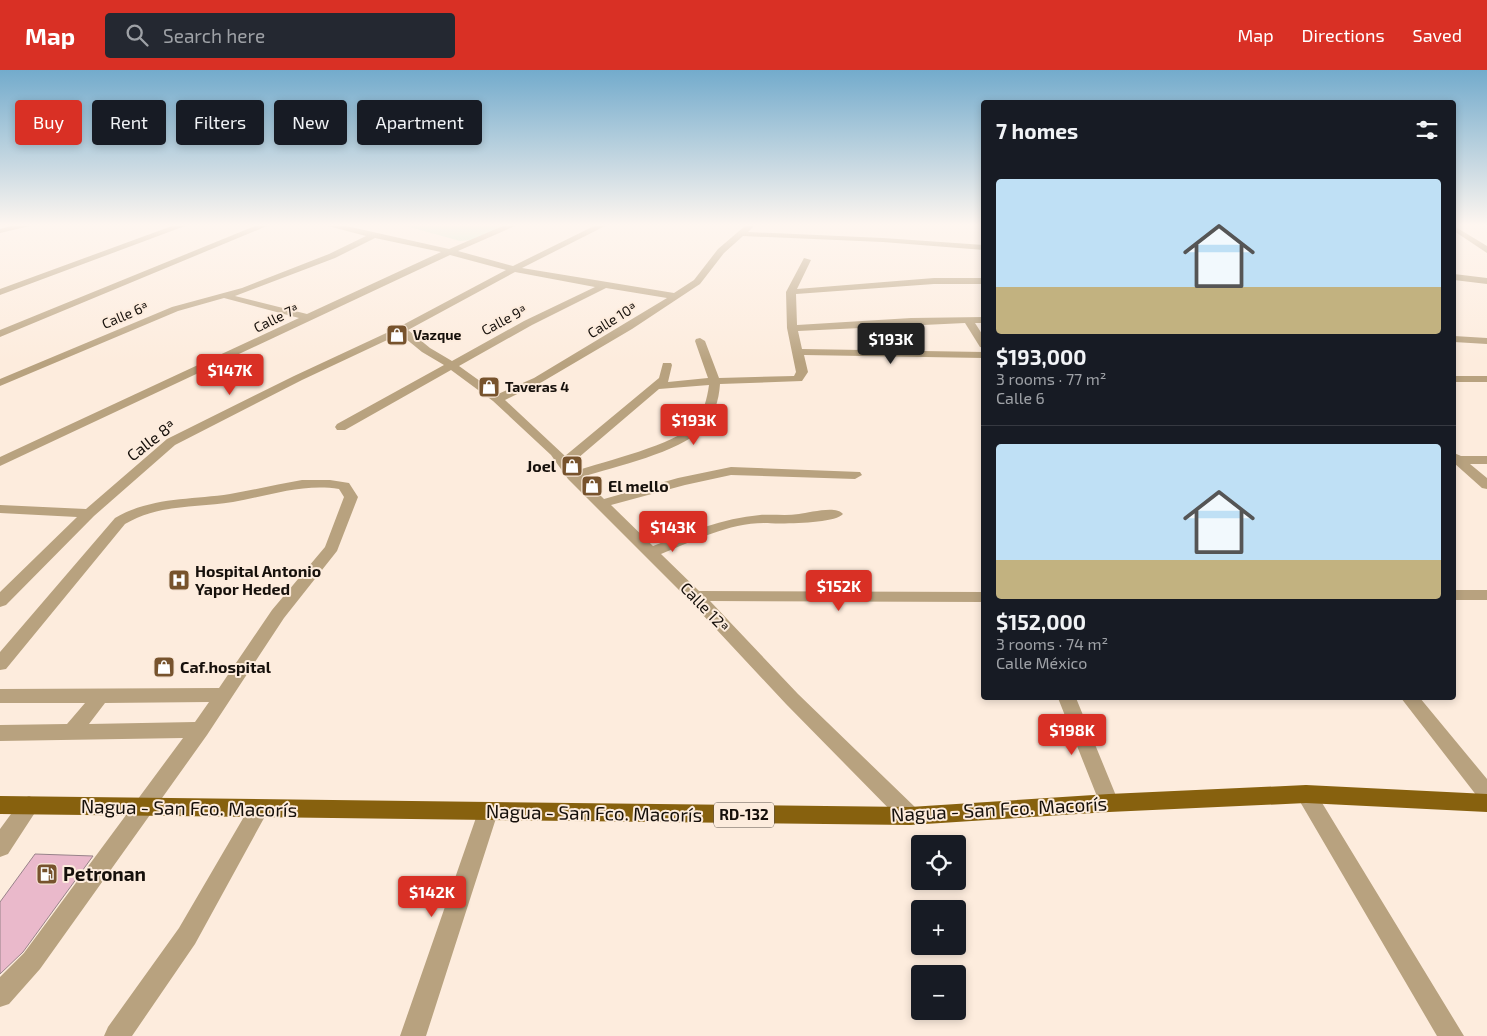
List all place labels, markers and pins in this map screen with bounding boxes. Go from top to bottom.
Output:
pin: $193K [856,322,926,365]
shop icon: Vazque [385,323,409,347]
place label: Vazque [413,326,462,343]
pin: $147K [195,354,265,396]
shop icon: Taveras 4 [477,375,501,399]
place label: Taveras 4 [505,378,569,395]
pin: $193K [659,404,729,446]
shop icon: Joel [560,454,584,478]
place label: Joel [526,456,557,475]
shop icon: El mello [580,474,604,498]
place label: El mello [608,476,669,495]
pin: $143K [638,510,708,553]
place label: Hospital Antonio Yapor Heded [195,561,321,598]
hospital icon: Hospital Antonio Yapor Heded [167,568,191,592]
pin: $152K [804,570,874,612]
shop icon: Caf.hospital [152,655,176,679]
place label: Caf.hospital [180,657,272,676]
pin: $198K [1037,714,1107,756]
fuel station icon: Petronan [35,862,59,886]
place label: Petronan [63,862,146,885]
pin: $142K [397,876,467,918]

